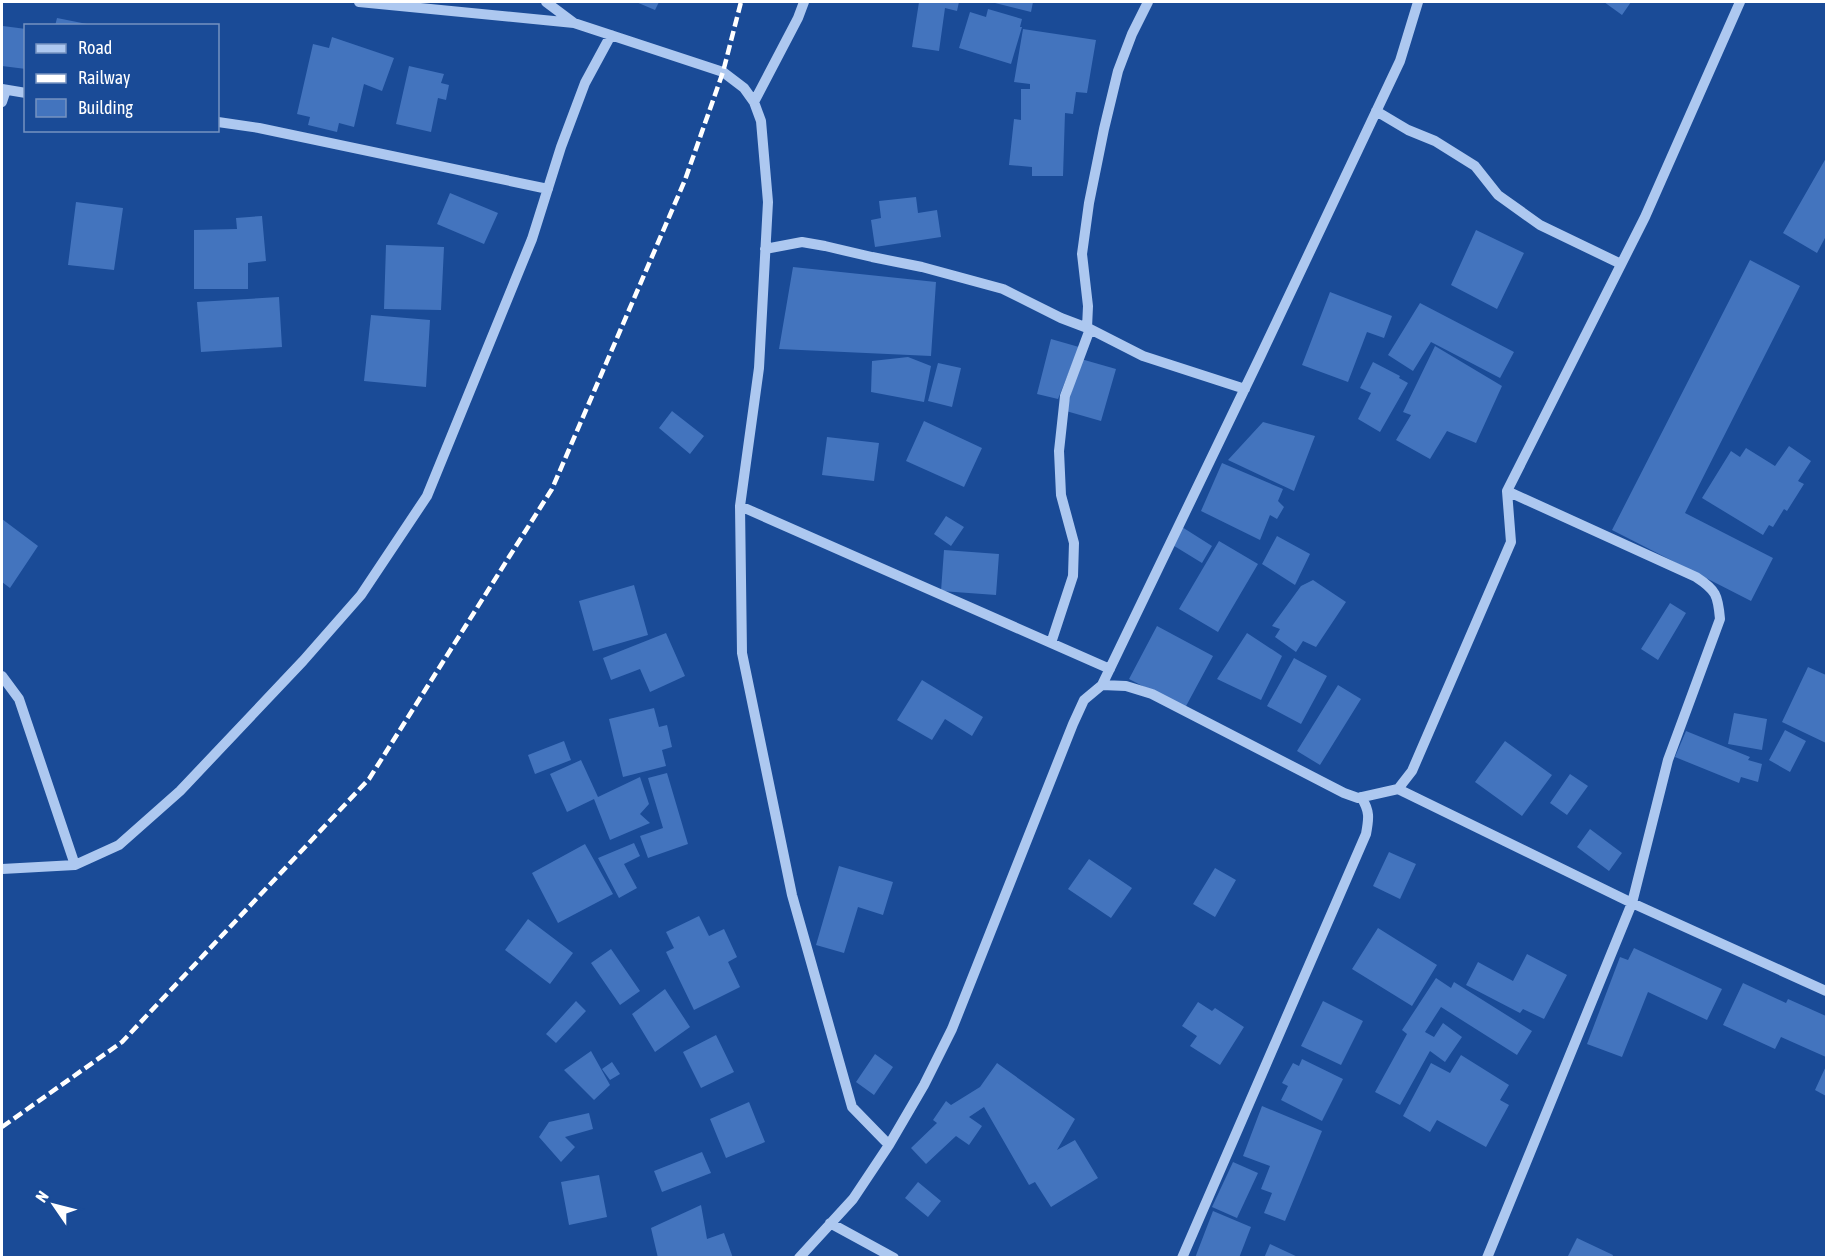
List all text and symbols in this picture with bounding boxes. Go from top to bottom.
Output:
legend [24,24,219,132]
text: Road [78,37,112,58]
text: Railway [78,67,130,88]
text: Building [78,97,133,118]
north arrow [24,1175,84,1235]
text: N [32,1187,52,1205]

